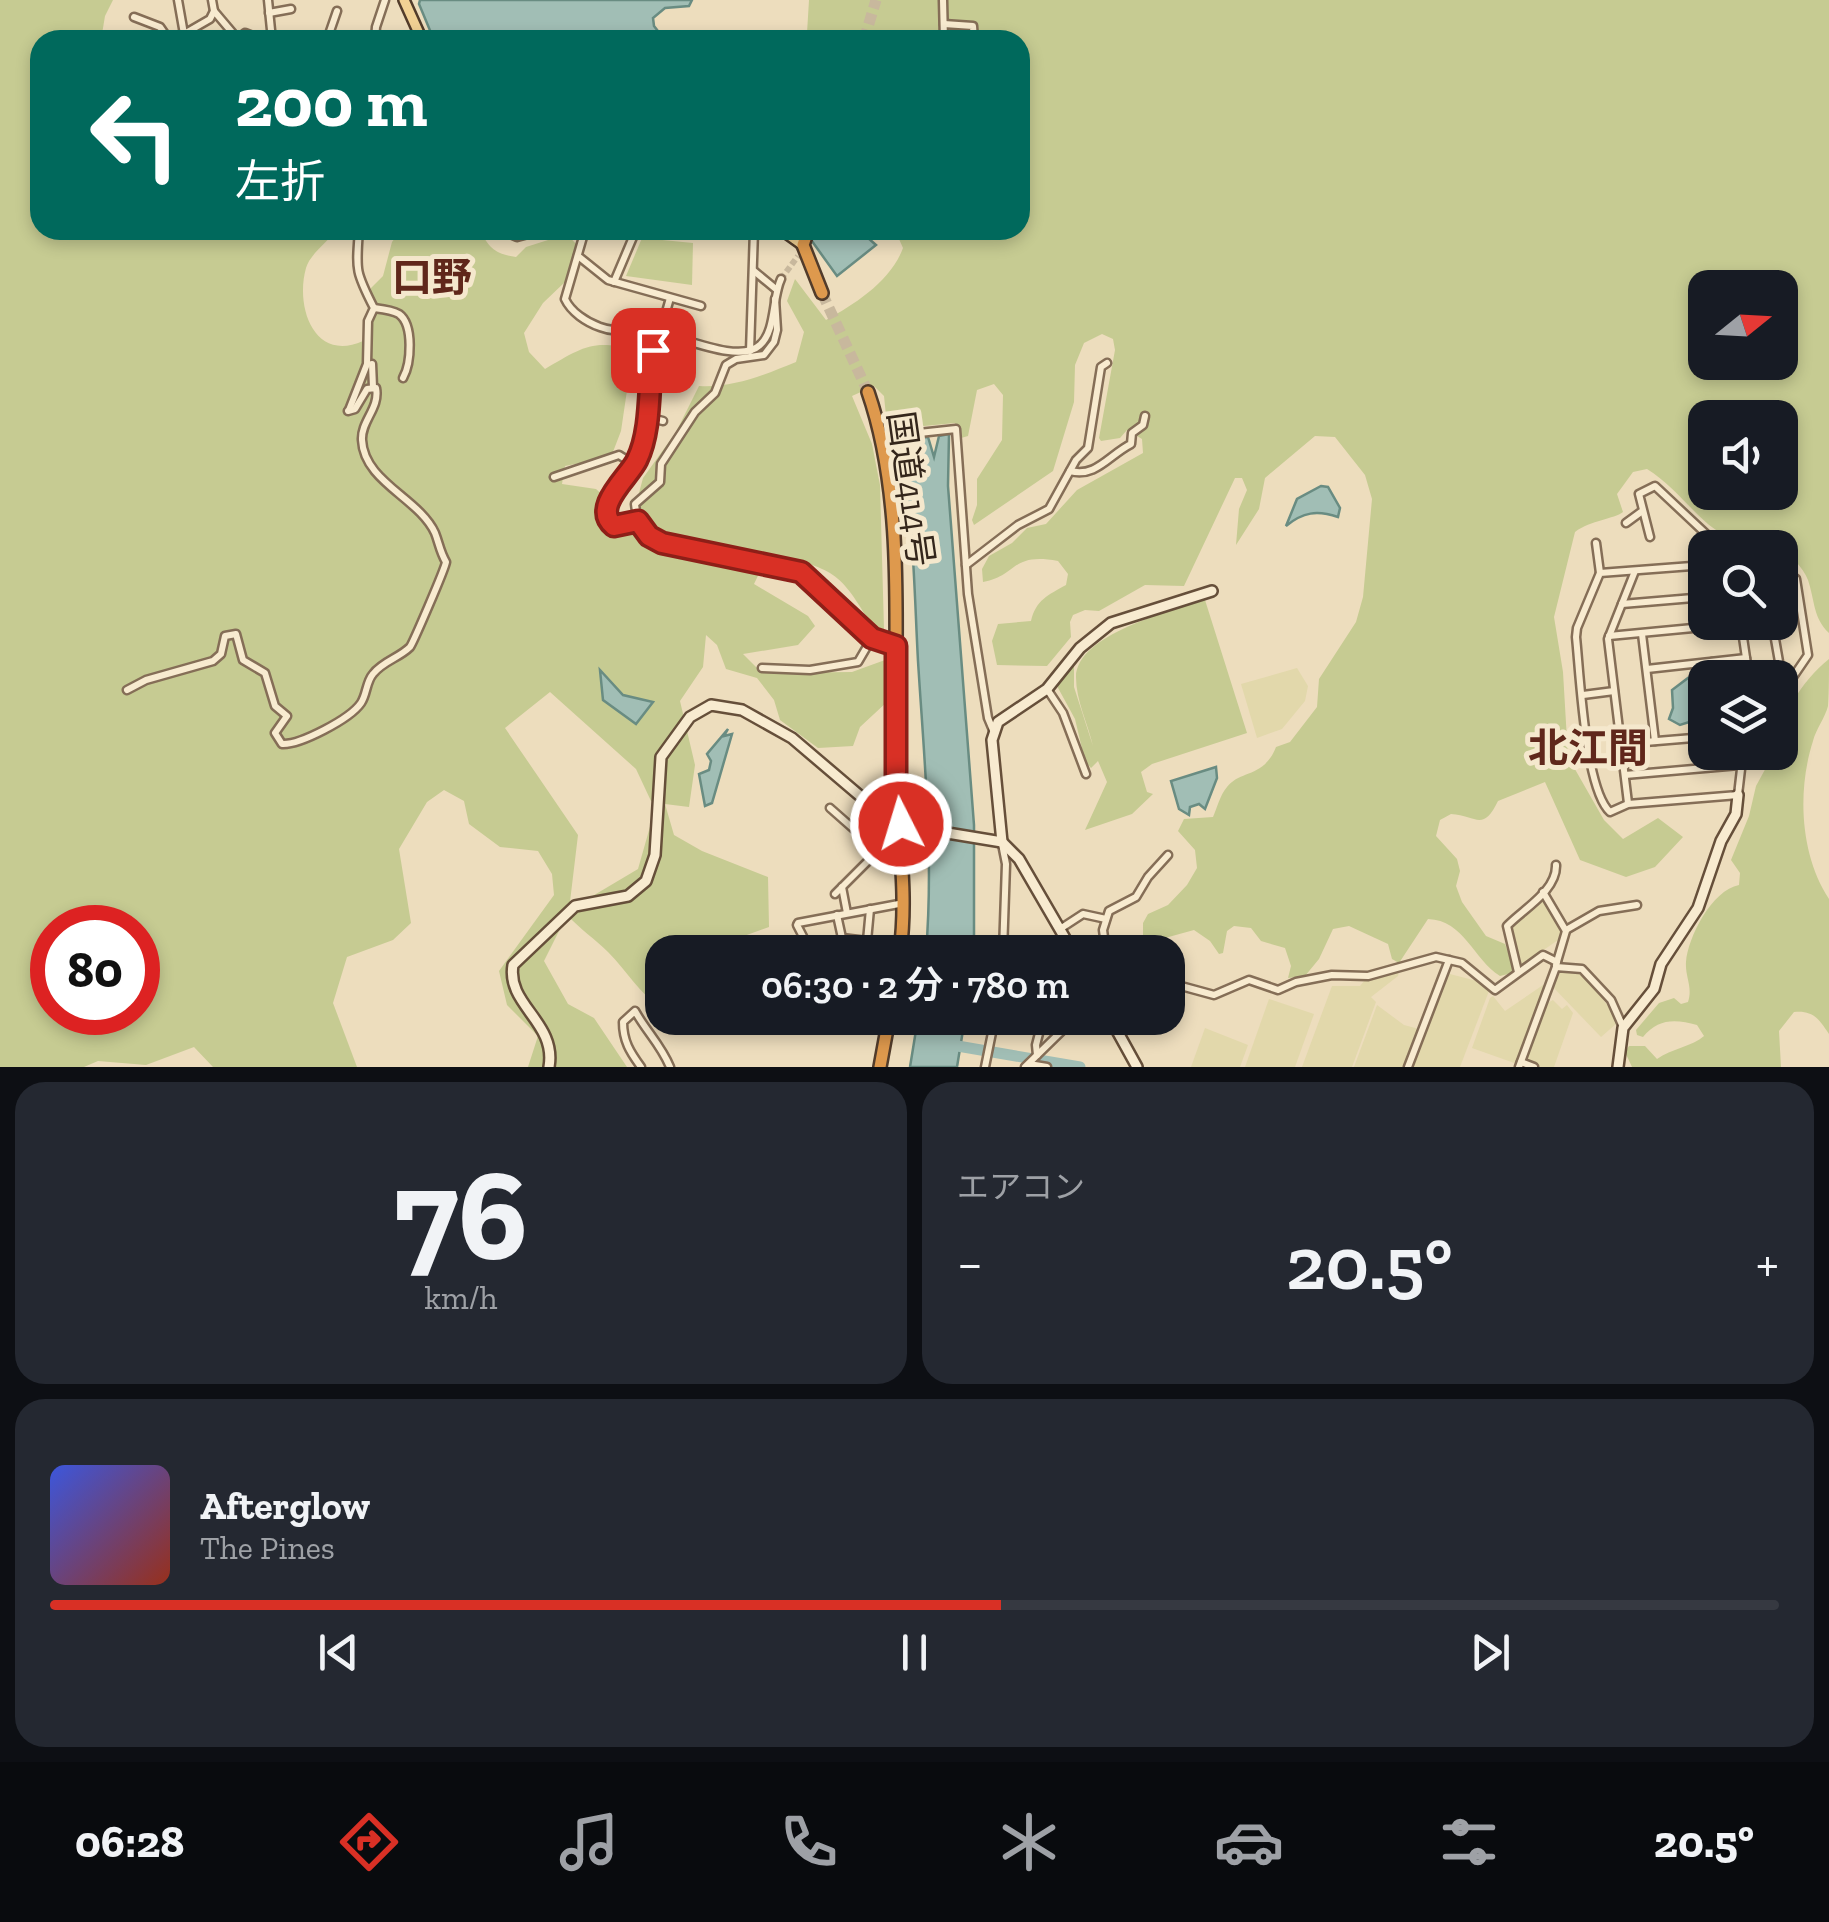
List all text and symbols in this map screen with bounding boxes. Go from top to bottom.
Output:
text: 200 m [235,60,428,144]
icon: left [70,70,200,200]
text: 左折 [235,155,325,209]
district label: 口野 [392,253,472,301]
north arrow [1688,270,1798,380]
map controls [1688,270,1798,770]
pin [611,308,696,393]
icon: arrive [626,323,681,378]
button: sound [1688,400,1798,510]
street label: 国道414号 [879,409,943,569]
button: search [1688,530,1798,640]
button: layers [1688,660,1798,770]
district label: 北江間 [1528,724,1648,772]
position arrow [849,772,953,876]
speed limit sign: 80 [30,905,160,1035]
text: 06:30 · 2 分 · 780 m [761,962,1069,1008]
text: 76 [394,1136,528,1292]
text: エアコン [957,1168,1085,1206]
text: 20.5° [1286,1218,1453,1308]
text: − [957,1230,983,1296]
text: + [1756,1230,1779,1296]
text: km/h [424,1279,498,1317]
text: Afterglow [200,1483,370,1529]
text: The Pines [200,1529,335,1567]
icon: previous [311,1625,366,1680]
icon: pause [887,1625,942,1680]
icon: next [1463,1625,1518,1680]
icon: directions [334,1807,404,1877]
icon: music [554,1807,624,1877]
icon: phone [774,1807,844,1877]
icon: climate [994,1807,1064,1877]
icon: car [1214,1807,1284,1877]
icon: filters [1434,1807,1504,1877]
text: 06:28 [75,1815,185,1869]
text: 20.5° [1654,1815,1754,1869]

